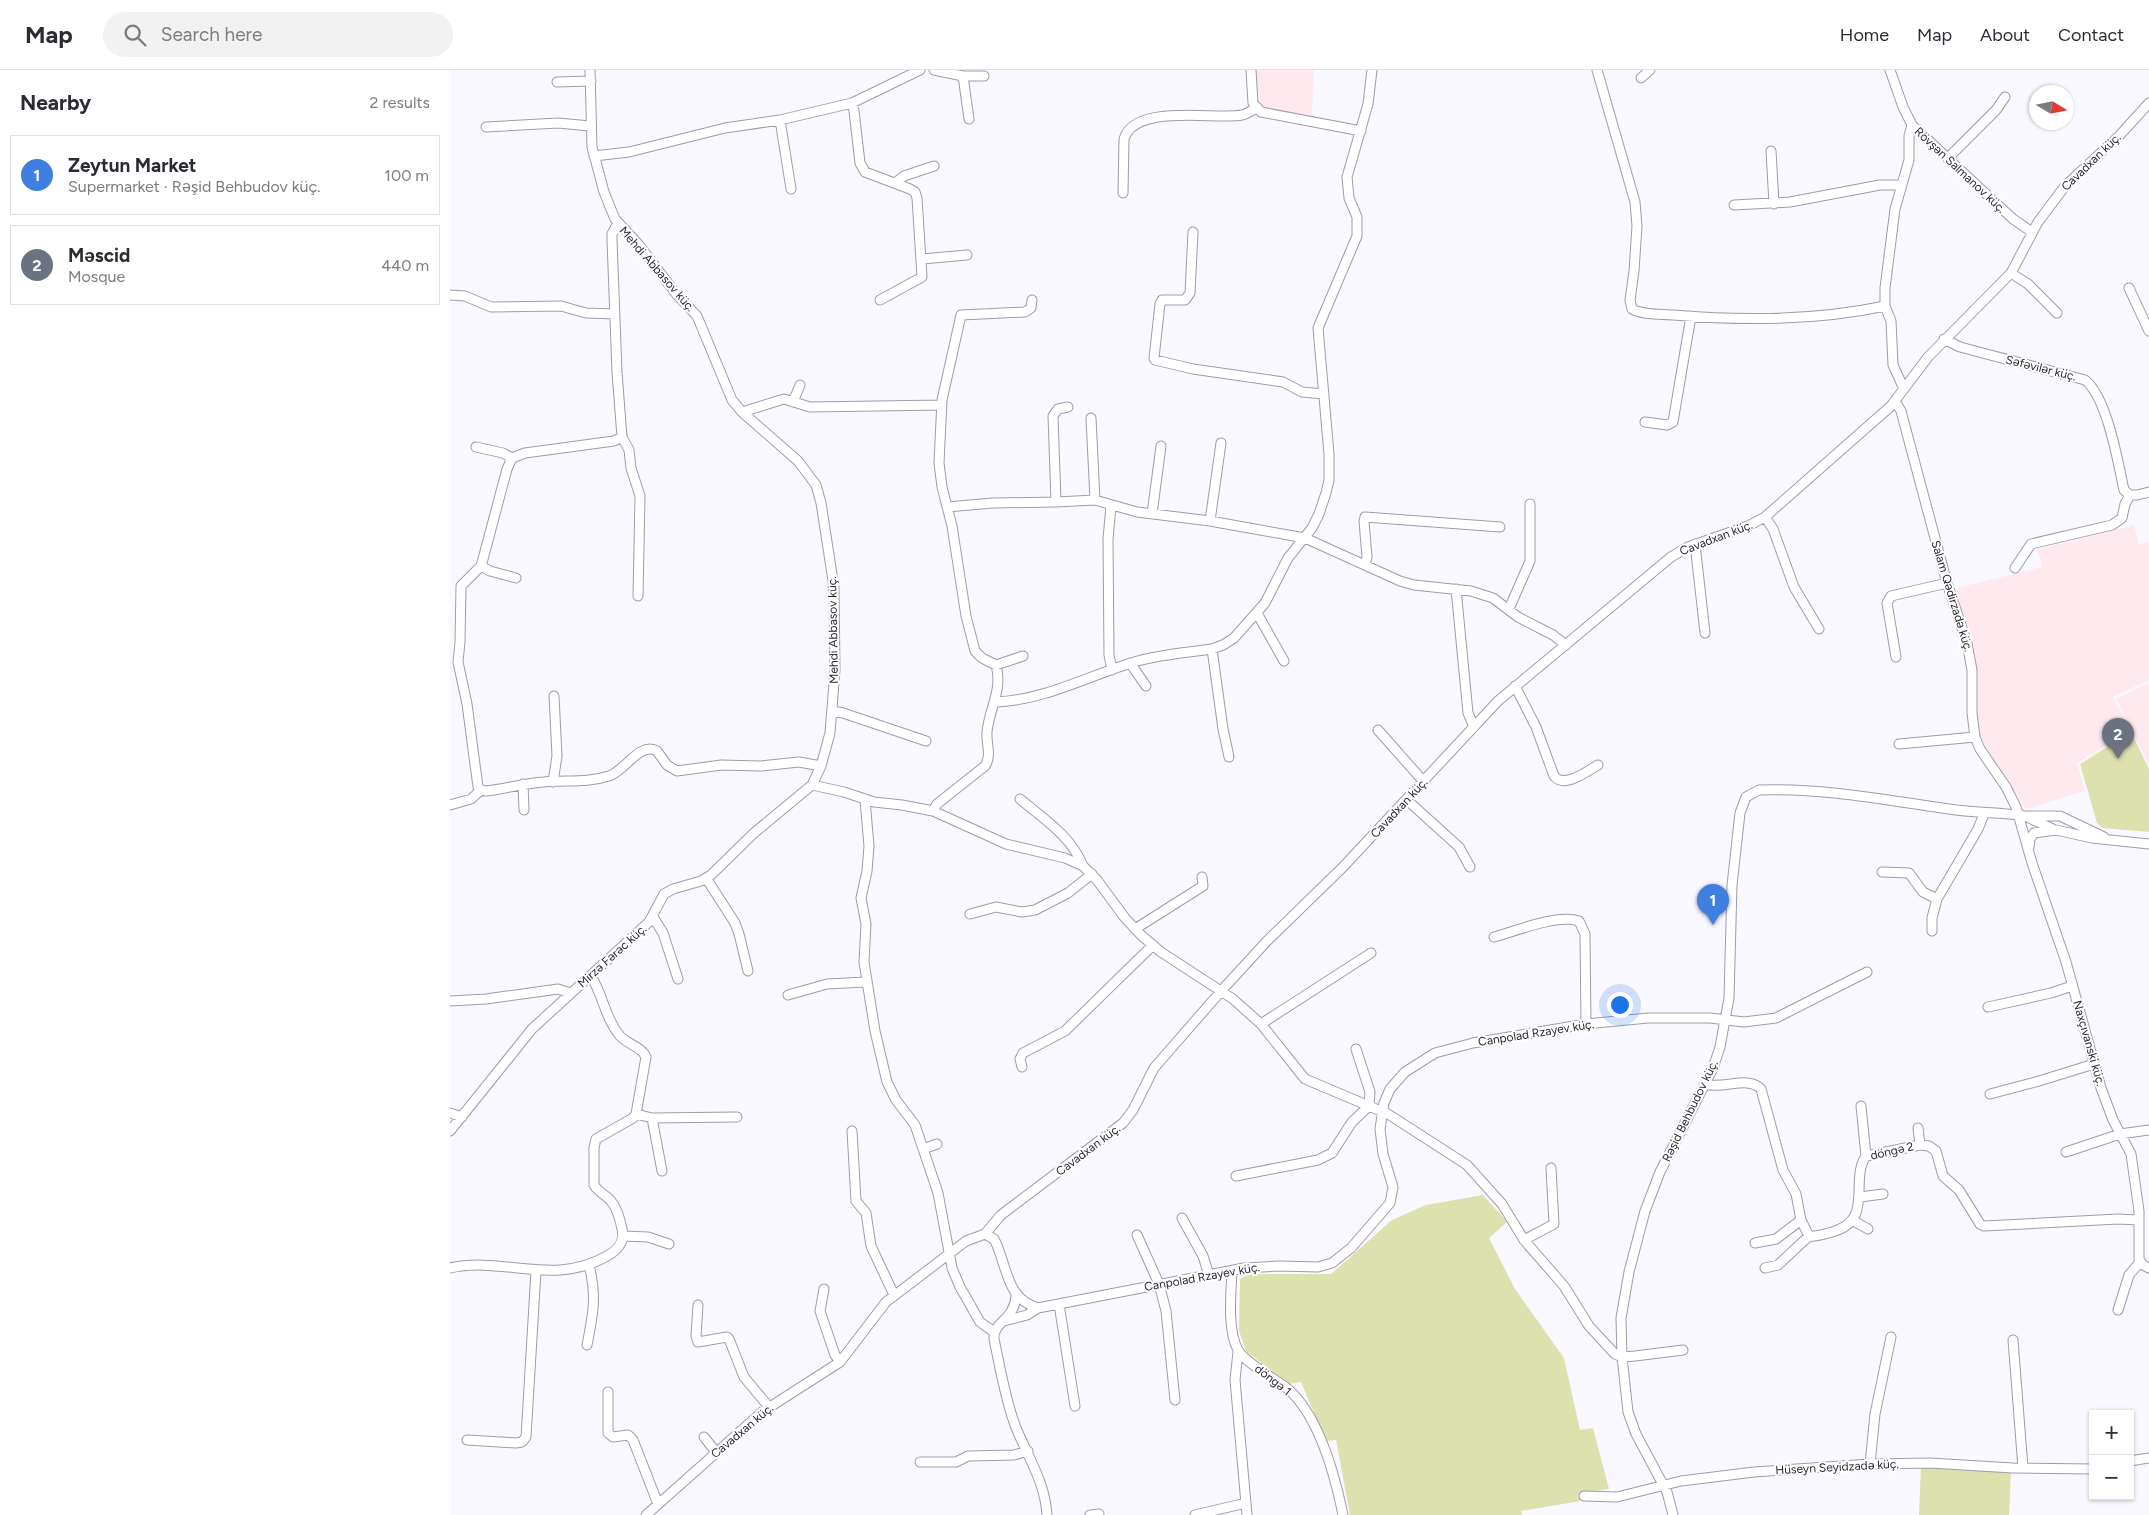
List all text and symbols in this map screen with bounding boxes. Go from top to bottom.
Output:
search box [103,12,453,57]
text: Map [25,20,73,49]
icon: search [121,21,149,49]
text: Search here [161,23,262,46]
text: Home [1840,24,1889,46]
text: Map [1917,24,1952,46]
text: About [1980,24,2030,46]
text: Contact [2058,24,2124,46]
north arrow [2029,85,2074,130]
text: Nearby [20,90,91,115]
text: 2 results [370,93,430,112]
street label: Rövşən Salmanov küç. [1912,124,2008,216]
street label: Cavadxan küç. [2058,130,2124,194]
text: Zeytun Market [68,154,196,177]
text: 1 [34,166,40,185]
text: 100 m [384,166,429,185]
text: Supermarket · Rəşid Behbudov küç. [68,177,320,196]
street label: Mehdi Abbasov küç. [616,224,698,314]
text: Məscid [68,244,130,267]
text: 2 [32,256,42,275]
text: 440 m [381,256,429,275]
text: Mosque [68,267,125,286]
street label: Səfəvilər küç. [2004,352,2078,384]
street label: Cavadxan küç. [1678,518,1754,558]
street label: Salam Qədirzadə küç. [1928,539,1976,653]
street label: Mehdi Abbasov küç. [825,576,841,684]
pin: 2 [2102,718,2134,759]
street label: Cavadxan küç. [1368,775,1430,841]
pin: 1 [1697,884,1729,925]
street label: Mirzə Fərəc küç. [575,922,649,990]
your location [1607,992,1633,1018]
street label: Naxçıvanski küç. [2070,999,2108,1087]
street label: Canpolad Rzayev küç. [1477,1017,1595,1049]
street label: Rəşid Behbudov küç. [1659,1058,1721,1164]
street label: Cavadxan küç. [1053,1121,1123,1179]
street label: döngə 2 [1869,1139,1915,1163]
street label: Canpolad Rzayev küç. [1143,1260,1261,1294]
street label: döngə 1 [1252,1361,1294,1399]
street label: Cavadxan küç. [708,1401,776,1461]
map controls [2089,1410,2134,1500]
button: + [2089,1410,2134,1455]
button: − [2089,1455,2134,1500]
street label: Hüseyn Seyidzadə küç. [1775,1457,1899,1477]

